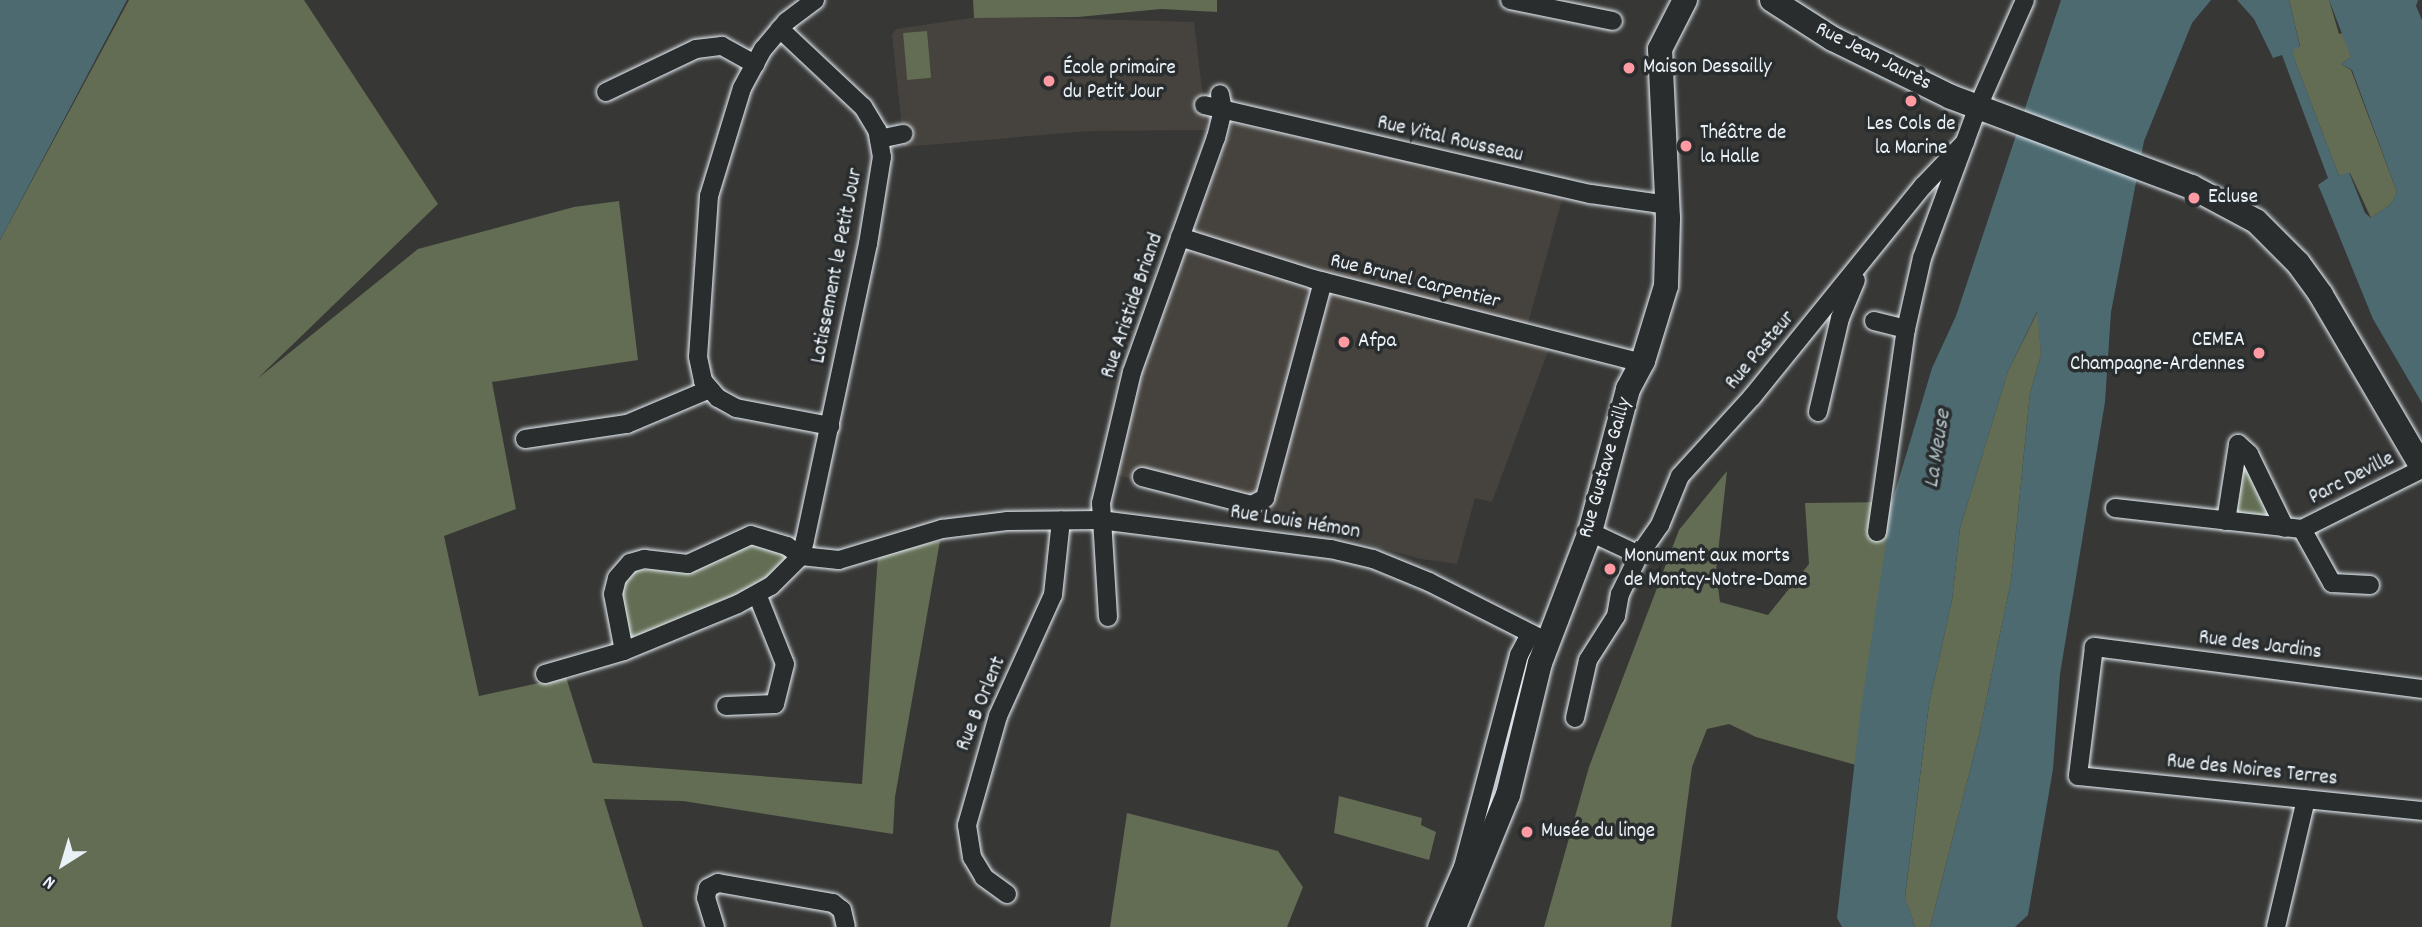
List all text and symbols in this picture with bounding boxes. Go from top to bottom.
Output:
street label: Rue Jean Jaurès [1811,17,1935,97]
place label: Maison Dessailly [1643,55,1772,81]
place label: École primaire du Petit Jour [1063,56,1176,106]
marker: Maison Dessailly [1621,60,1637,76]
marker: École primaire du Petit Jour [1041,73,1057,89]
marker: Les Cols de la Marine [1903,93,1919,109]
street label: Rue Vital Rousseau [1375,111,1525,169]
place label: Les Cols de la Marine [1867,112,1955,162]
place label: Théâtre de la Halle [1700,121,1786,171]
marker: Théâtre de la Halle [1678,138,1694,154]
street label: Lotissement le Petit Jour [807,166,869,366]
place label: Ecluse [2208,185,2258,211]
marker: Ecluse [2186,190,2202,206]
street label: Rue Aristide Briand [1096,230,1170,382]
street label: Rue Brunel Carpentier [1327,249,1503,315]
street label: Rue Pasteur [1721,306,1801,396]
place label: CEMEA Champagne-Ardennes [2070,328,2245,378]
place label: Afpa [1358,329,1396,355]
marker: Afpa [1336,334,1352,350]
marker: CEMEA Champagne-Ardennes [2251,345,2267,361]
street label: Rue Gustave Gailly [1574,395,1638,541]
water label: La Meuse [1919,408,1959,490]
street label: Parc Deville [2305,447,2399,511]
street label: Rue Louis Hémon [1228,500,1362,546]
place label: Monument aux morts de Montcy-Notre-Dame [1624,544,1807,594]
marker: Monument aux morts de Montcy-Notre-Dame [1602,561,1618,577]
street label: Rue des Jardins [2197,626,2323,666]
street label: Rue B Orlent [952,653,1012,755]
street label: Rue des Noires Terres [2165,749,2339,793]
place label: Musée du linge [1541,819,1655,845]
marker: Musée du linge [1519,824,1535,840]
north arrow [28,829,98,899]
text: N [38,868,62,895]

